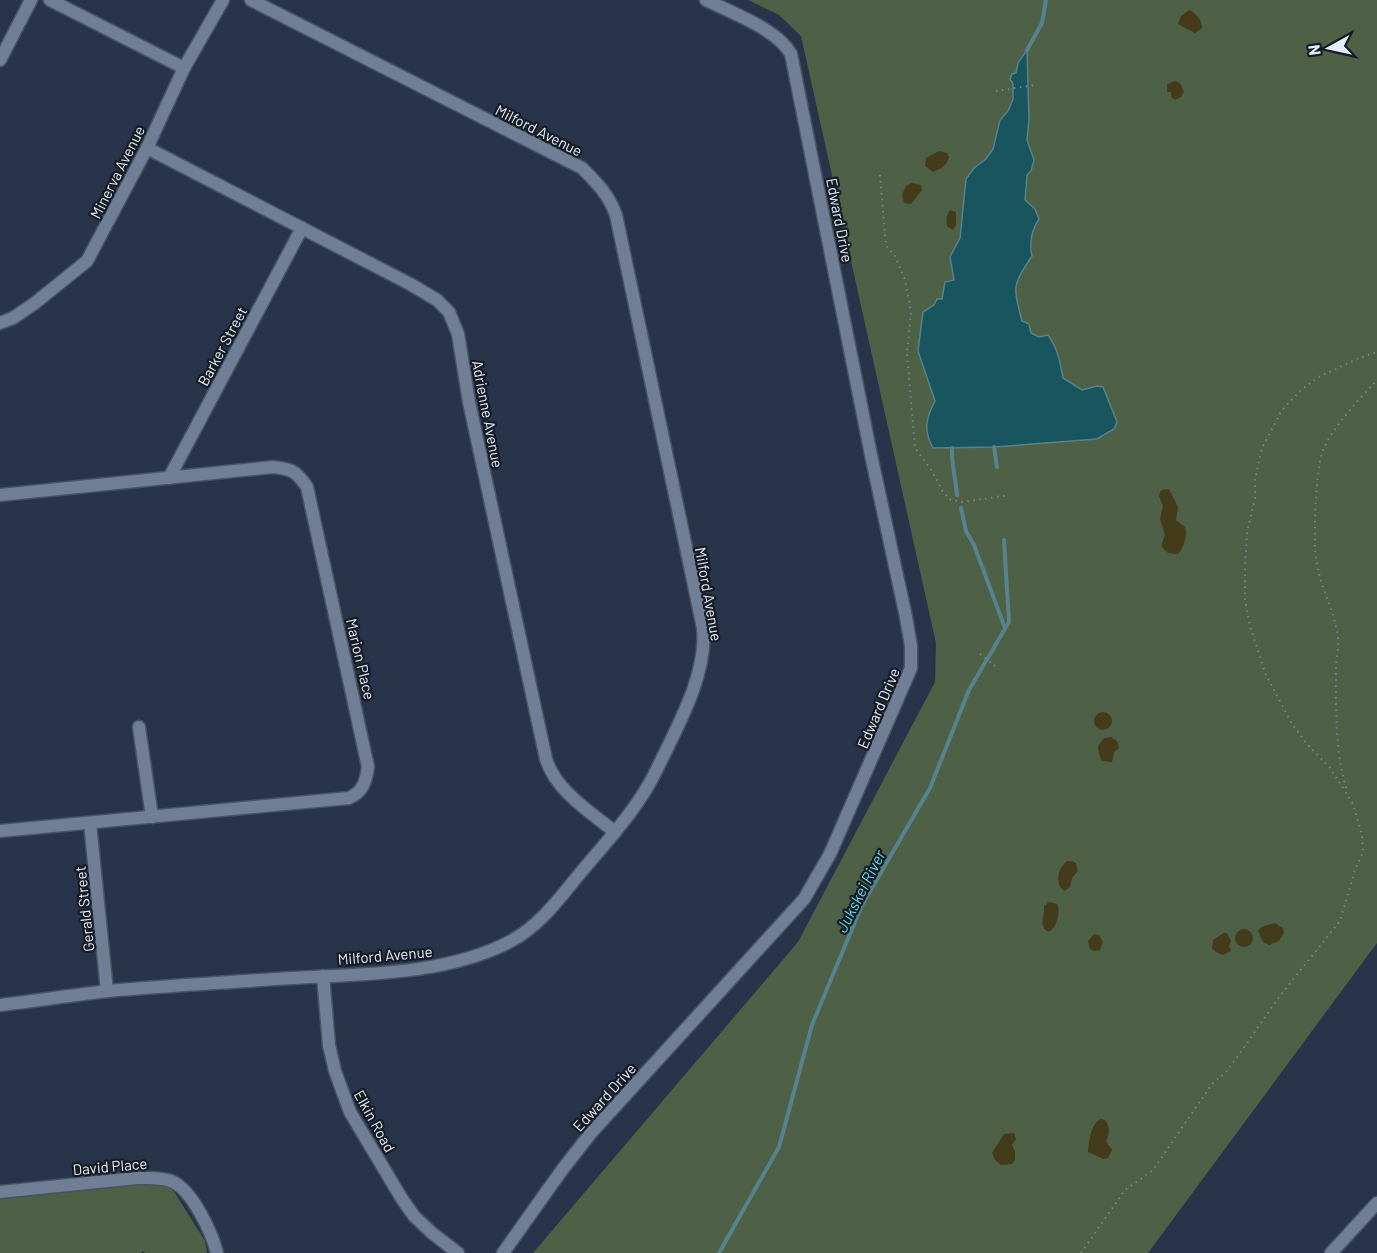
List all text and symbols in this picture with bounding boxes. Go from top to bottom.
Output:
north arrow [1299,18,1359,78]
text: N [1304,44,1324,57]
street label: Milford Avenue [493,100,585,160]
street label: Minerva Avenue [86,123,148,221]
street label: Edward Drive [823,176,857,264]
street label: Barker Street [194,303,250,389]
street label: Adrienne Avenue [469,359,507,469]
street label: Milford Avenue [692,546,726,642]
street label: Marion Place [343,617,379,701]
street label: Edward Drive [853,665,903,751]
water label: Jukskei River [831,845,889,935]
street label: Gerald Street [71,865,97,953]
street label: Milford Avenue [337,942,433,968]
street label: Edward Drive [569,1059,639,1135]
street label: Elkin Road [351,1087,399,1155]
street label: David Place [72,1154,148,1178]

